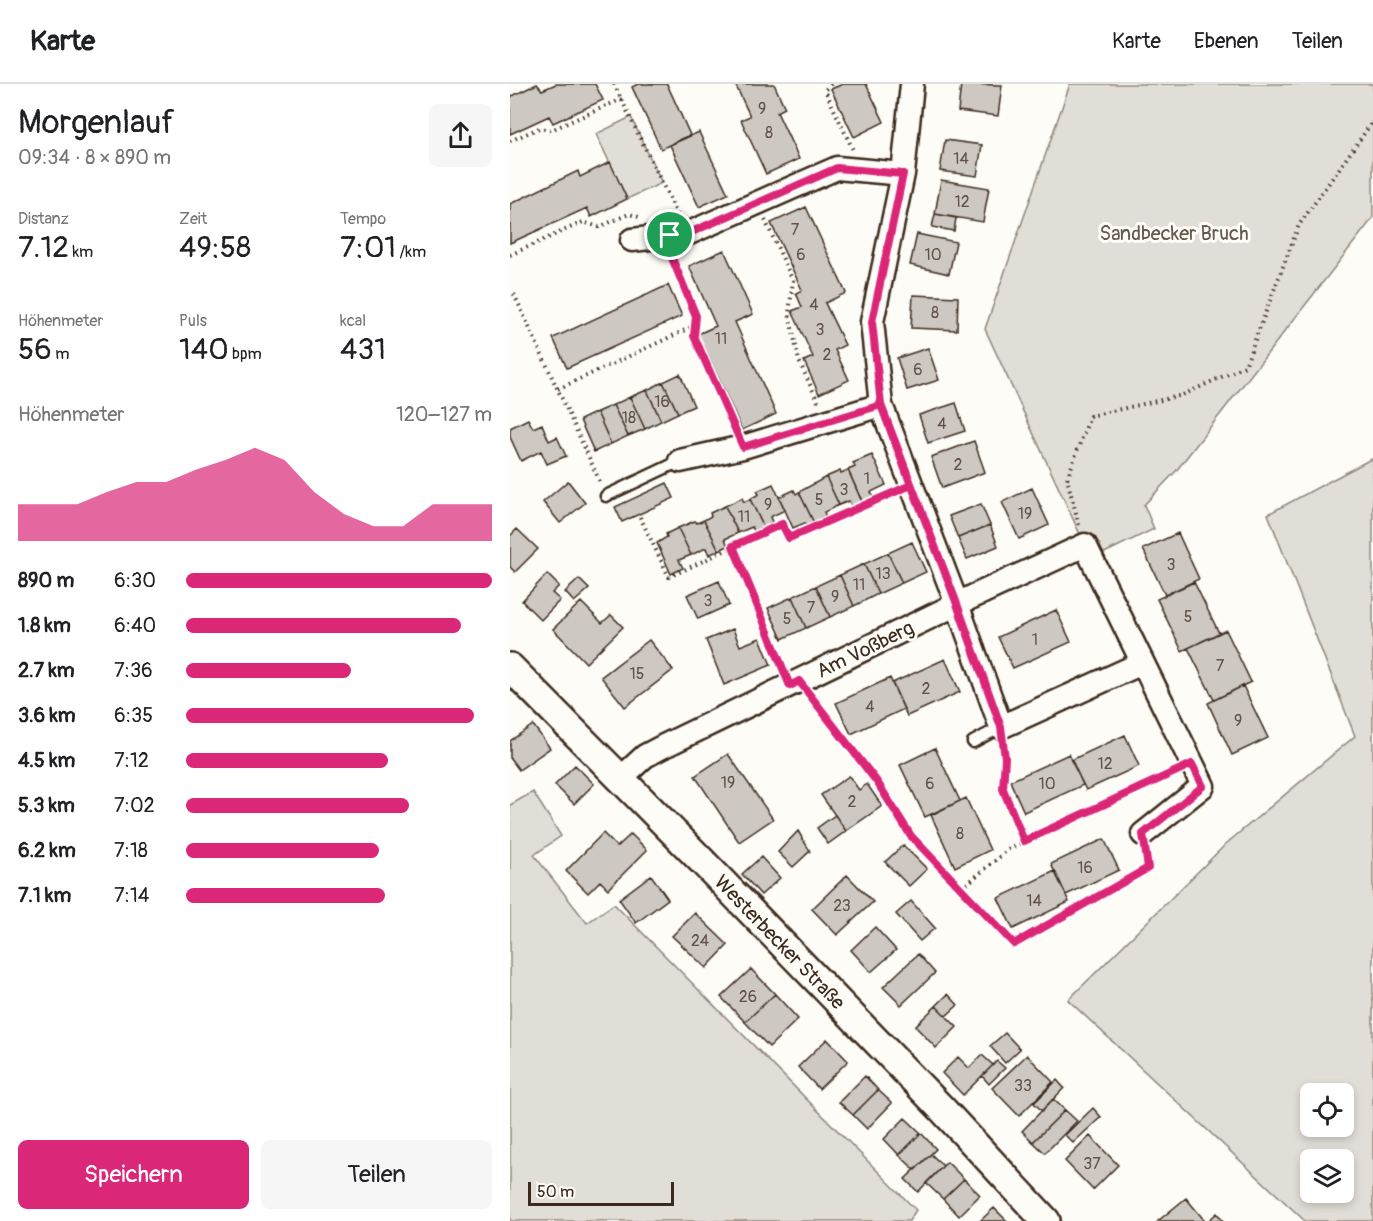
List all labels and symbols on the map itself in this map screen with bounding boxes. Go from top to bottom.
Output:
house number: 9 [758,99,766,119]
house number: 8 [765,123,773,143]
house number: 14 [953,149,969,169]
house number: 12 [954,192,970,212]
pin [644,209,695,260]
house number: 7 [791,220,800,240]
park label: Sandbecker Bruch [1099,221,1249,246]
house number: 6 [796,245,806,265]
house number: 10 [924,245,942,265]
house number: 4 [809,295,819,315]
house number: 8 [931,303,939,323]
house number: 3 [816,320,825,340]
house number: 11 [715,329,727,349]
house number: 2 [823,345,832,365]
house number: 6 [913,360,923,380]
house number: 16 [654,392,670,412]
house number: 18 [622,408,636,428]
house number: 4 [937,414,947,434]
house number: 2 [954,455,963,475]
house number: 1 [864,469,870,489]
house number: 3 [840,480,849,500]
house number: 5 [815,490,823,510]
house number: 9 [764,495,772,515]
house number: 19 [1018,504,1032,524]
house number: 11 [738,507,750,527]
house number: 3 [1167,555,1176,575]
house number: 13 [875,564,891,584]
house number: 11 [853,575,865,595]
house number: 9 [831,587,839,607]
house number: 3 [704,591,713,611]
house number: 7 [807,598,816,618]
house number: 5 [1184,607,1192,627]
house number: 5 [783,609,791,629]
street label: Am Voßberg [812,615,918,684]
house number: 1 [1032,630,1038,650]
house number: 7 [1216,656,1225,676]
house number: 15 [630,664,644,684]
house number: 2 [922,679,931,699]
house number: 4 [865,697,875,717]
house number: 9 [1234,711,1242,731]
house number: 12 [1097,754,1113,774]
house number: 19 [721,773,735,793]
house number: 6 [925,774,935,794]
house number: 10 [1038,774,1056,794]
house number: 2 [848,792,857,812]
house number: 8 [956,824,964,844]
house number: 16 [1077,858,1093,878]
street label: Westerbecker Straße [709,870,850,1015]
house number: 14 [1026,891,1042,911]
house number: 23 [833,896,851,916]
house number: 24 [691,931,709,951]
house number: 26 [739,987,757,1007]
house number: 33 [1014,1076,1032,1096]
house number: 37 [1083,1154,1101,1174]
scale bar [528,1179,674,1206]

